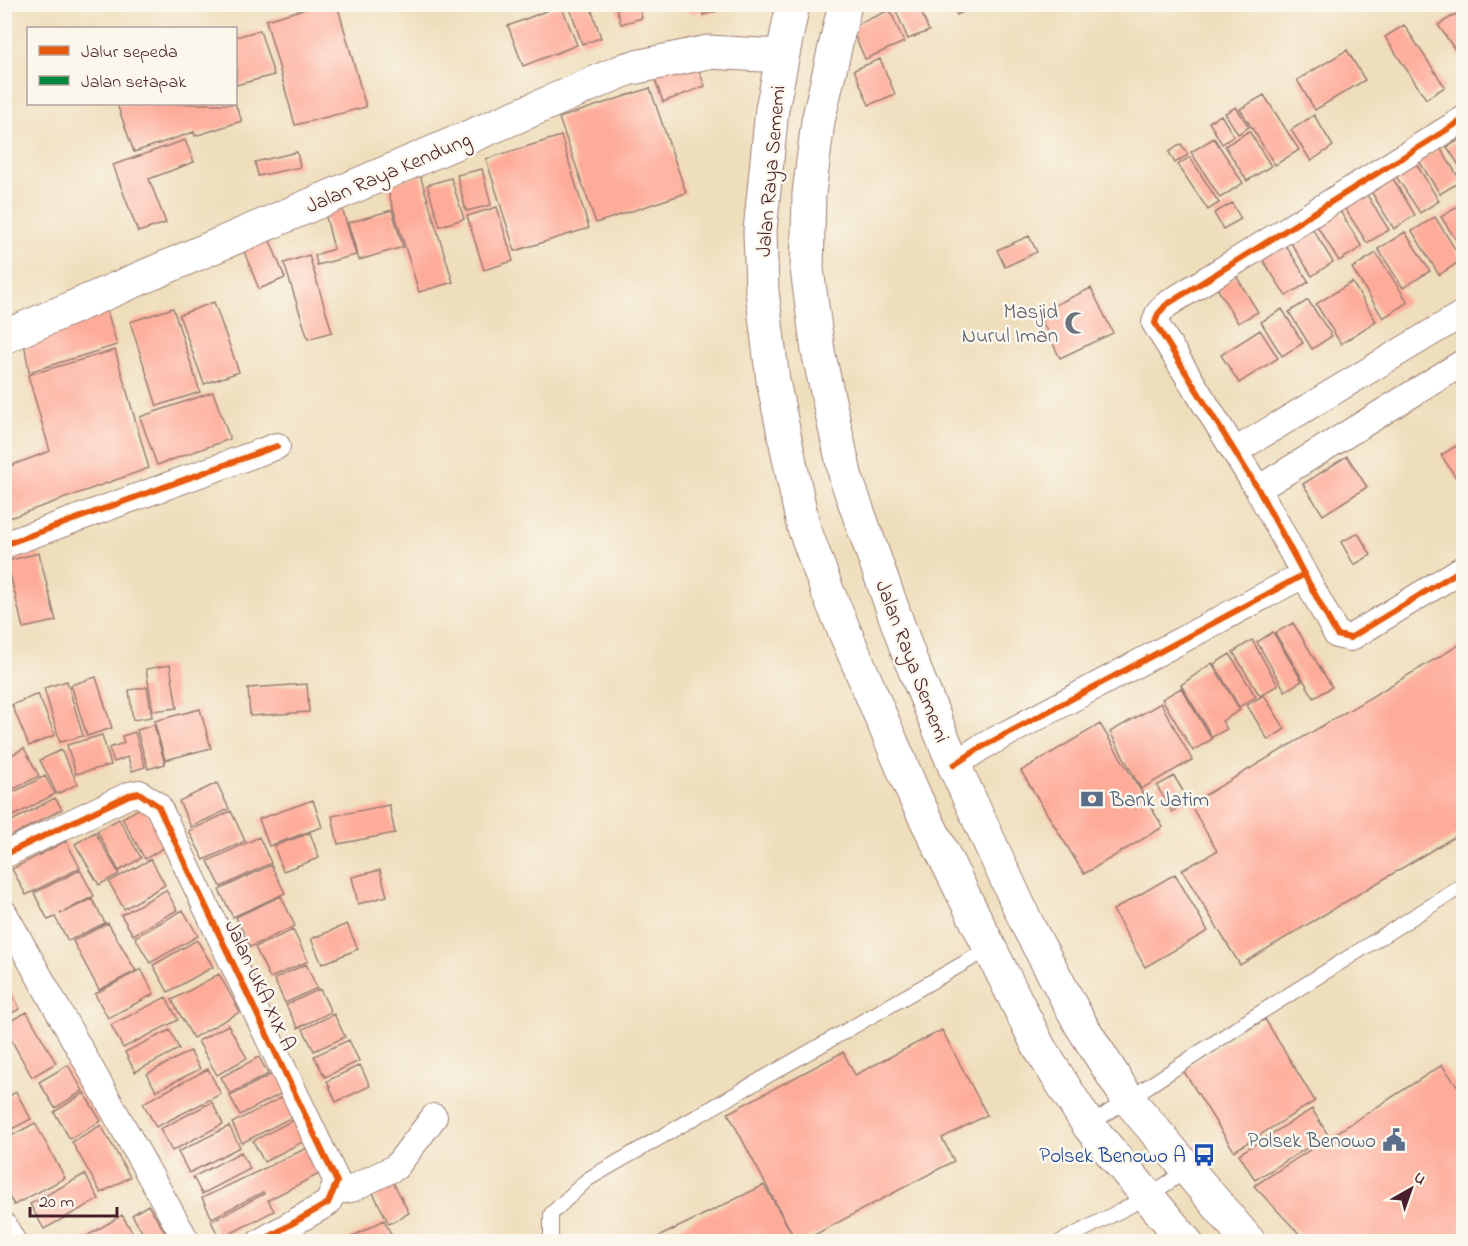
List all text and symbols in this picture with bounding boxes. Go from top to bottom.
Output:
legend [27,27,237,105]
text: Jalur sepeda [81,40,178,66]
text: Jalan setapak [81,70,186,96]
street label: Jalan Raya Sememi [750,84,796,258]
street label: Jalan Raya Kendung [302,125,477,224]
place label: Masjid Nurul Iman [962,298,1058,352]
mosque icon: Masjid Nurul Iman [1063,310,1089,336]
street label: Jalan Raya Sememi [864,576,956,748]
bank icon: Bank Jatim [1079,786,1105,812]
place label: Bank Jatim [1109,786,1209,816]
street label: Jalan UKA XIX A [216,916,303,1056]
place label: Polsek Benowo [1247,1127,1376,1157]
public building icon: Polsek Benowo [1381,1127,1407,1153]
place label: Polsek Benowo A [1039,1142,1186,1172]
bus stop icon: Polsek Benowo A [1191,1142,1217,1168]
north arrow [1381,1159,1441,1219]
text: U [1408,1167,1431,1191]
scale bar [30,1180,117,1218]
text: 20 m [39,1190,74,1216]

